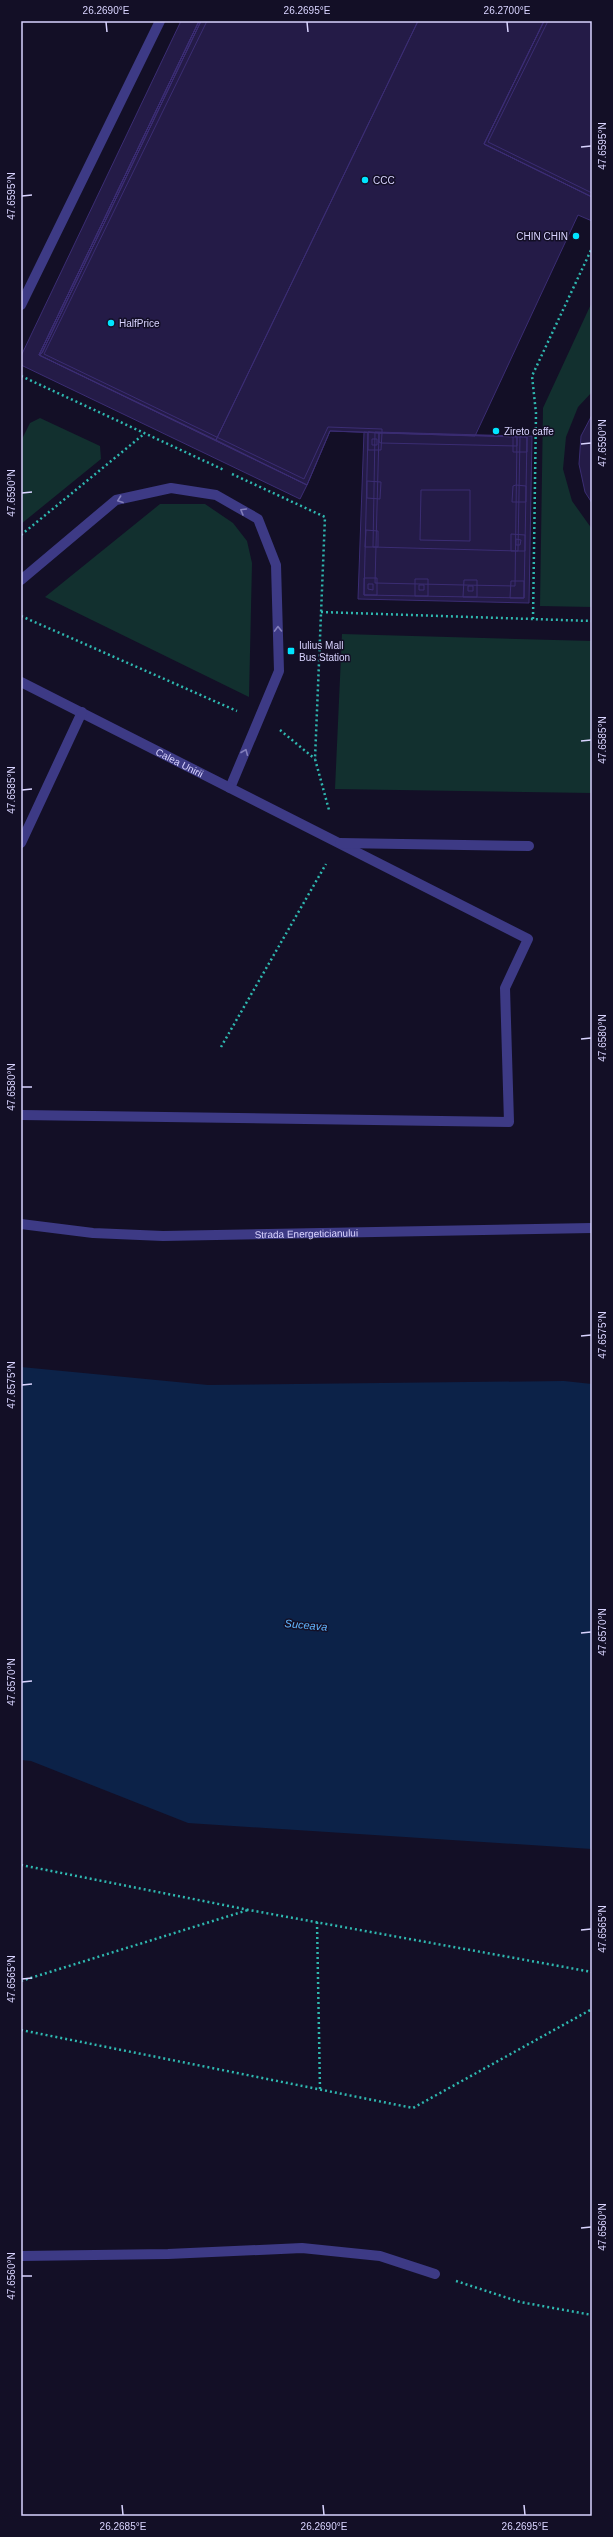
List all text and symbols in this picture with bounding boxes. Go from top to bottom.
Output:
text: 26.2690°E [83,5,130,16]
text: 26.2695°E [284,5,331,16]
text: 26.2700°E [484,5,531,16]
text: 47.6595°N [597,122,608,170]
text: 47.6595°N [6,172,17,220]
marker: CCC [360,175,370,185]
place label: CCC [373,175,395,186]
place label: CHIN CHIN [516,231,568,242]
marker: CHIN CHIN [571,231,581,241]
marker: HalfPrice [106,318,116,328]
place label: HalfPrice [119,318,160,329]
text: 47.6590°N [597,419,608,467]
marker: Zireto caffe [491,426,501,436]
place label: Zireto caffe [504,426,554,437]
text: 47.6590°N [6,469,17,517]
one-way arrow [116,495,123,503]
one-way arrow [240,508,247,515]
one-way arrow [274,626,282,632]
place label: Iulius Mall Bus Station [299,640,350,663]
marker: Iulius Mall Bus Station [286,646,296,656]
text: 47.6585°N [597,716,608,764]
street label: Calea Unirii [154,746,205,780]
one-way arrow [240,748,248,756]
text: 47.6585°N [6,766,17,814]
text: 47.6580°N [597,1014,608,1062]
text: 47.6580°N [6,1063,17,1111]
street label: Strada Energeticianului [255,1227,358,1240]
text: 47.6575°N [597,1311,608,1359]
text: 47.6575°N [6,1361,17,1409]
text: 47.6570°N [597,1608,608,1656]
water label: Suceava [284,1617,328,1633]
text: 47.6570°N [6,1658,17,1706]
text: 47.6565°N [597,1905,608,1953]
text: 47.6565°N [6,1955,17,2003]
text: 47.6560°N [597,2203,608,2251]
text: 47.6560°N [6,2252,17,2300]
text: 26.2685°E [100,2521,147,2532]
text: 26.2690°E [301,2521,348,2532]
text: 26.2695°E [502,2521,549,2532]

